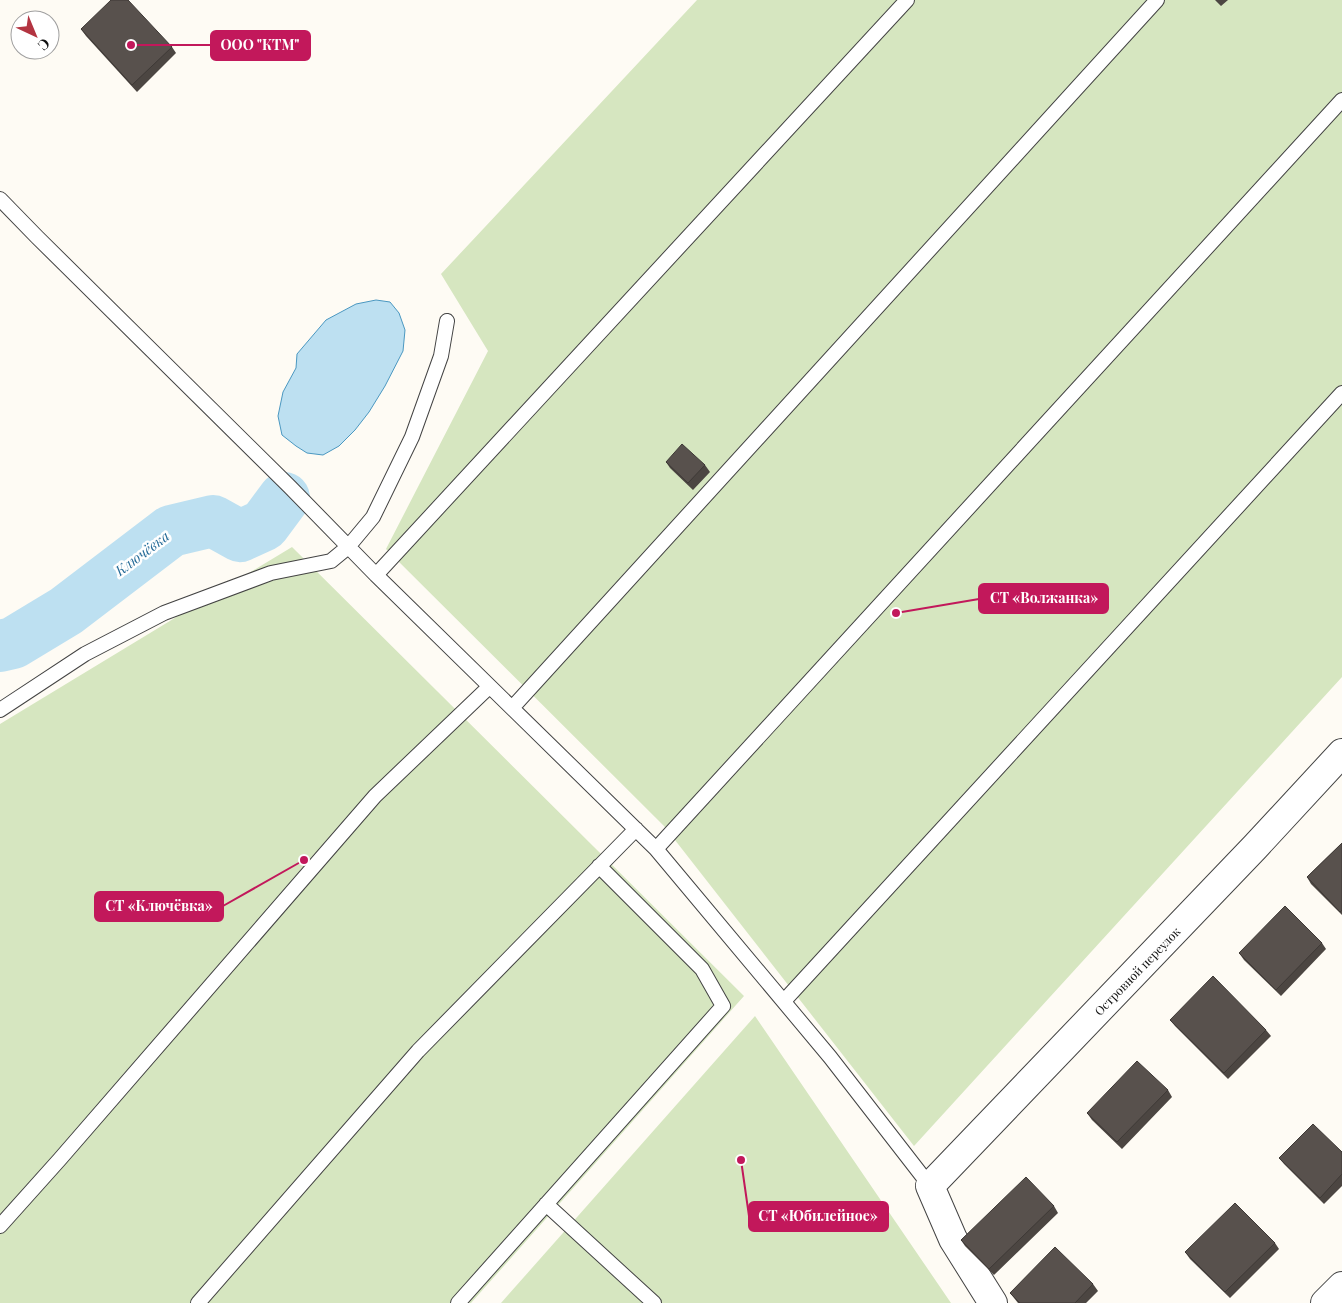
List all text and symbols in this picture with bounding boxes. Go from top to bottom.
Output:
north arrow [10,10,60,60]
callout: ООО "КТМ" [211,31,310,60]
text: С [34,34,55,55]
text: ООО "КТМ" [220,35,300,54]
water label: Ключёвка [110,526,173,580]
callout: СТ «Волжанка» [979,584,1108,613]
text: СТ «Волжанка» [990,588,1098,607]
callout: СТ «Ключёвка» [95,892,223,921]
text: СТ «Ключёвка» [105,896,213,915]
street label: Островной переулок [1091,923,1184,1019]
callout: СТ «Юбилейное» [749,1202,888,1231]
text: СТ «Юбилейное» [758,1206,878,1225]

